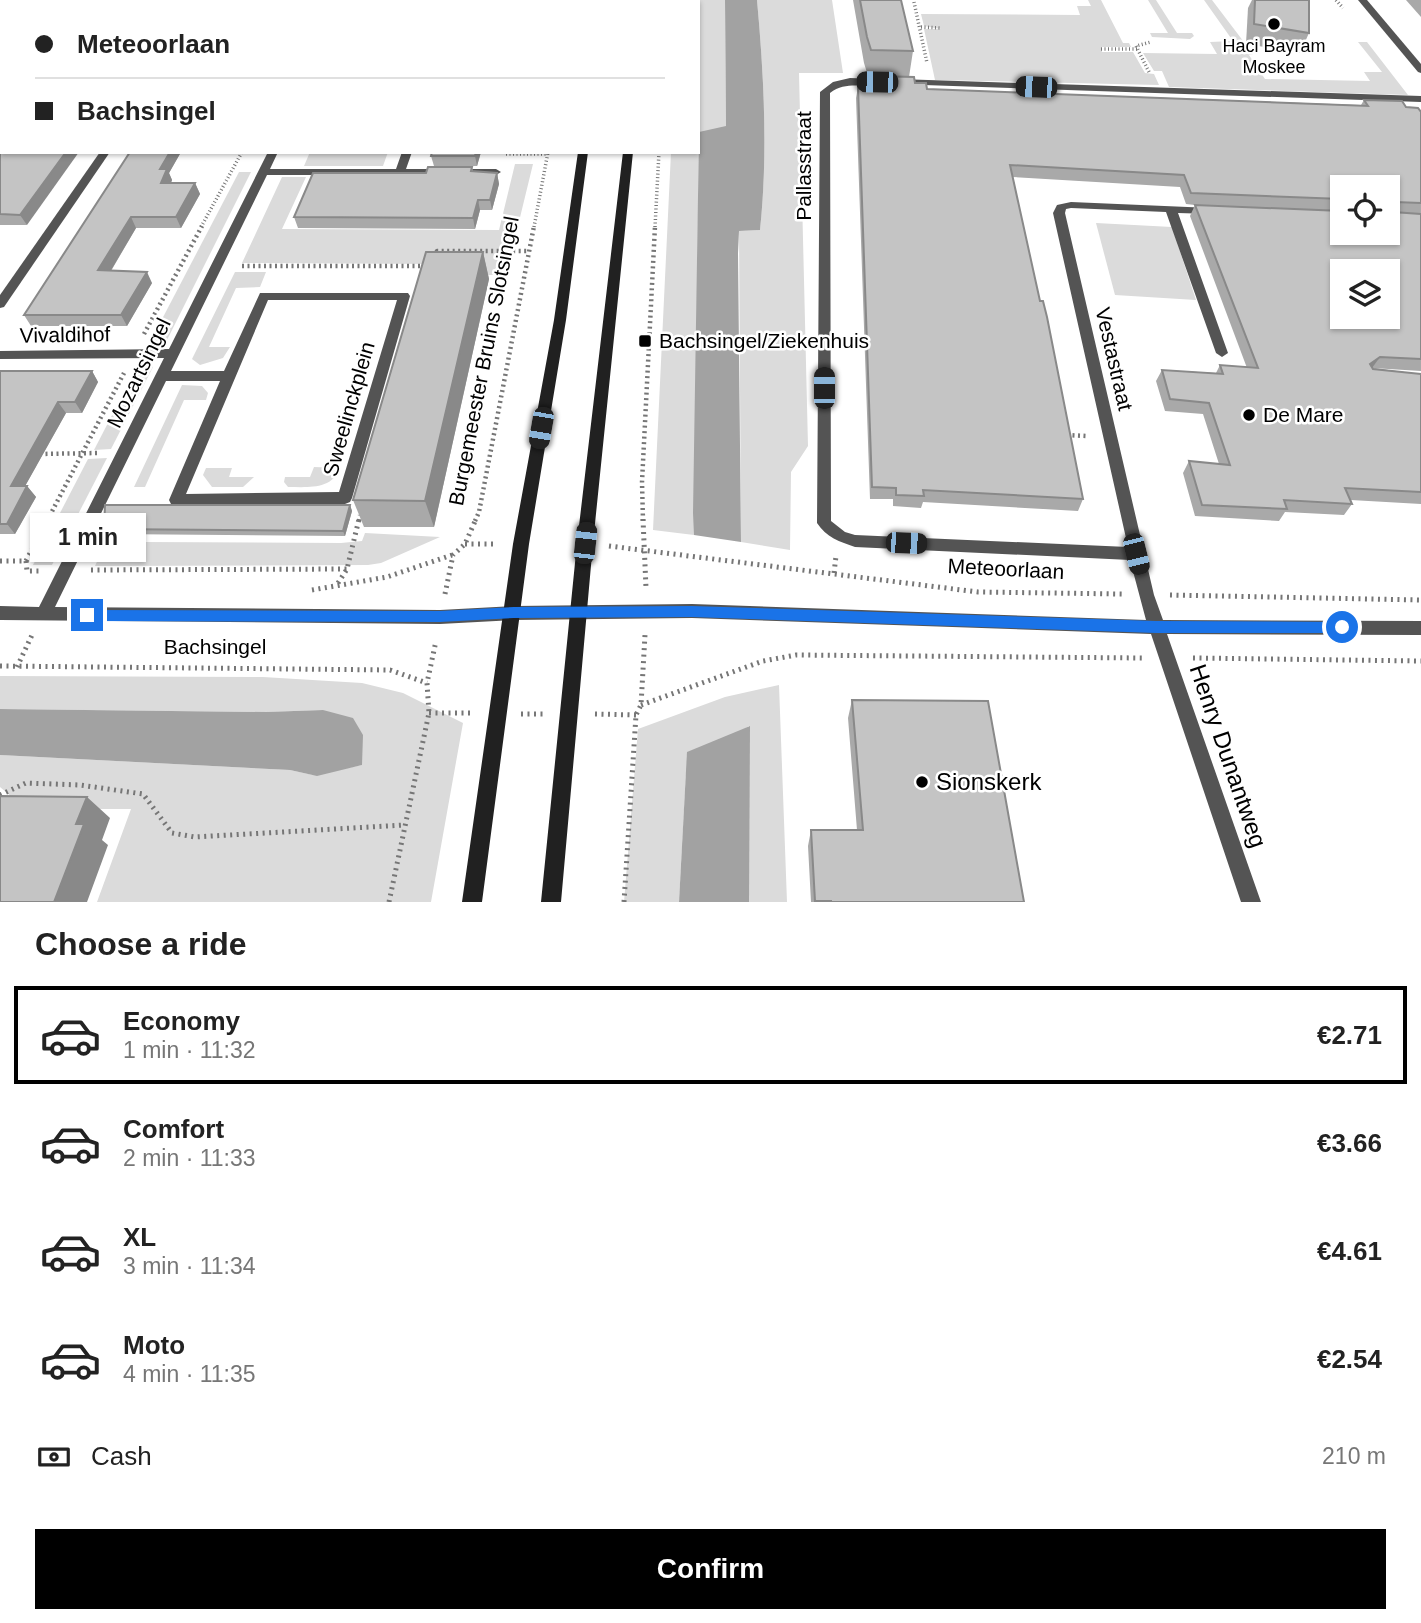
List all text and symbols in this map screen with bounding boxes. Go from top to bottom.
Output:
marker: Haci Bayram Moskee [1266,16,1282,32]
text: Meteoorlaan [77,29,230,59]
place label: Haci Bayram Moskee [1222,36,1326,77]
car [856,71,899,93]
car [1015,76,1058,98]
text: Bachsingel [77,96,216,126]
street label: Pallasstraat [792,111,815,221]
map controls [1330,175,1400,329]
button: locate [1330,175,1400,245]
street label: Burgemeester Bruins Slotsingel [444,214,523,507]
button: layers [1330,259,1400,329]
street label: Vestastraat [1091,305,1138,413]
street label: Mozartsingel [102,314,175,431]
street label: Vivaldihof [19,322,111,347]
place label: Bachsingel/Ziekenhuis [659,329,869,352]
marker: Bachsingel/Ziekenhuis [637,333,653,349]
street label: Sweelinckplein [318,339,379,479]
car [814,367,835,409]
place label: De Mare [1263,403,1344,426]
car [528,405,555,451]
marker: De Mare [1241,407,1257,423]
callout: 1 min [29,514,145,562]
car [573,521,598,565]
text: 1 min [58,524,118,550]
car [1121,531,1152,577]
car [885,532,928,554]
street label: Meteoorlaan [947,554,1065,583]
route end [71,599,103,631]
route start [1326,611,1358,643]
street label: Bachsingel [164,635,266,658]
street label: Henry Dunantweg [1184,661,1273,851]
place label: Sionskerk [936,768,1042,795]
marker: Sionskerk [914,774,930,790]
text: Choose a ride [35,926,247,962]
icon: car [39,1004,102,1067]
text: Economy [123,1006,240,1036]
text: €2.71 [1317,1020,1382,1050]
text: 1 min · 11:32 [123,1037,256,1063]
icon: car [39,1112,102,1175]
text: Comfort [123,1114,224,1144]
text: €3.66 [1317,1128,1382,1158]
text: 2 min · 11:33 [123,1145,256,1171]
icon: car [39,1220,102,1283]
text: XL [123,1222,156,1252]
text: €4.61 [1317,1236,1382,1266]
text: 3 min · 11:34 [123,1253,256,1279]
icon: car [39,1328,102,1391]
text: Moto [123,1330,185,1360]
text: €2.54 [1317,1344,1382,1374]
text: 4 min · 11:35 [123,1361,256,1387]
icon: cash [35,1438,73,1476]
text: Cash [91,1441,152,1471]
text: 210 m [1322,1443,1386,1469]
button: Confirm [35,1529,1386,1609]

